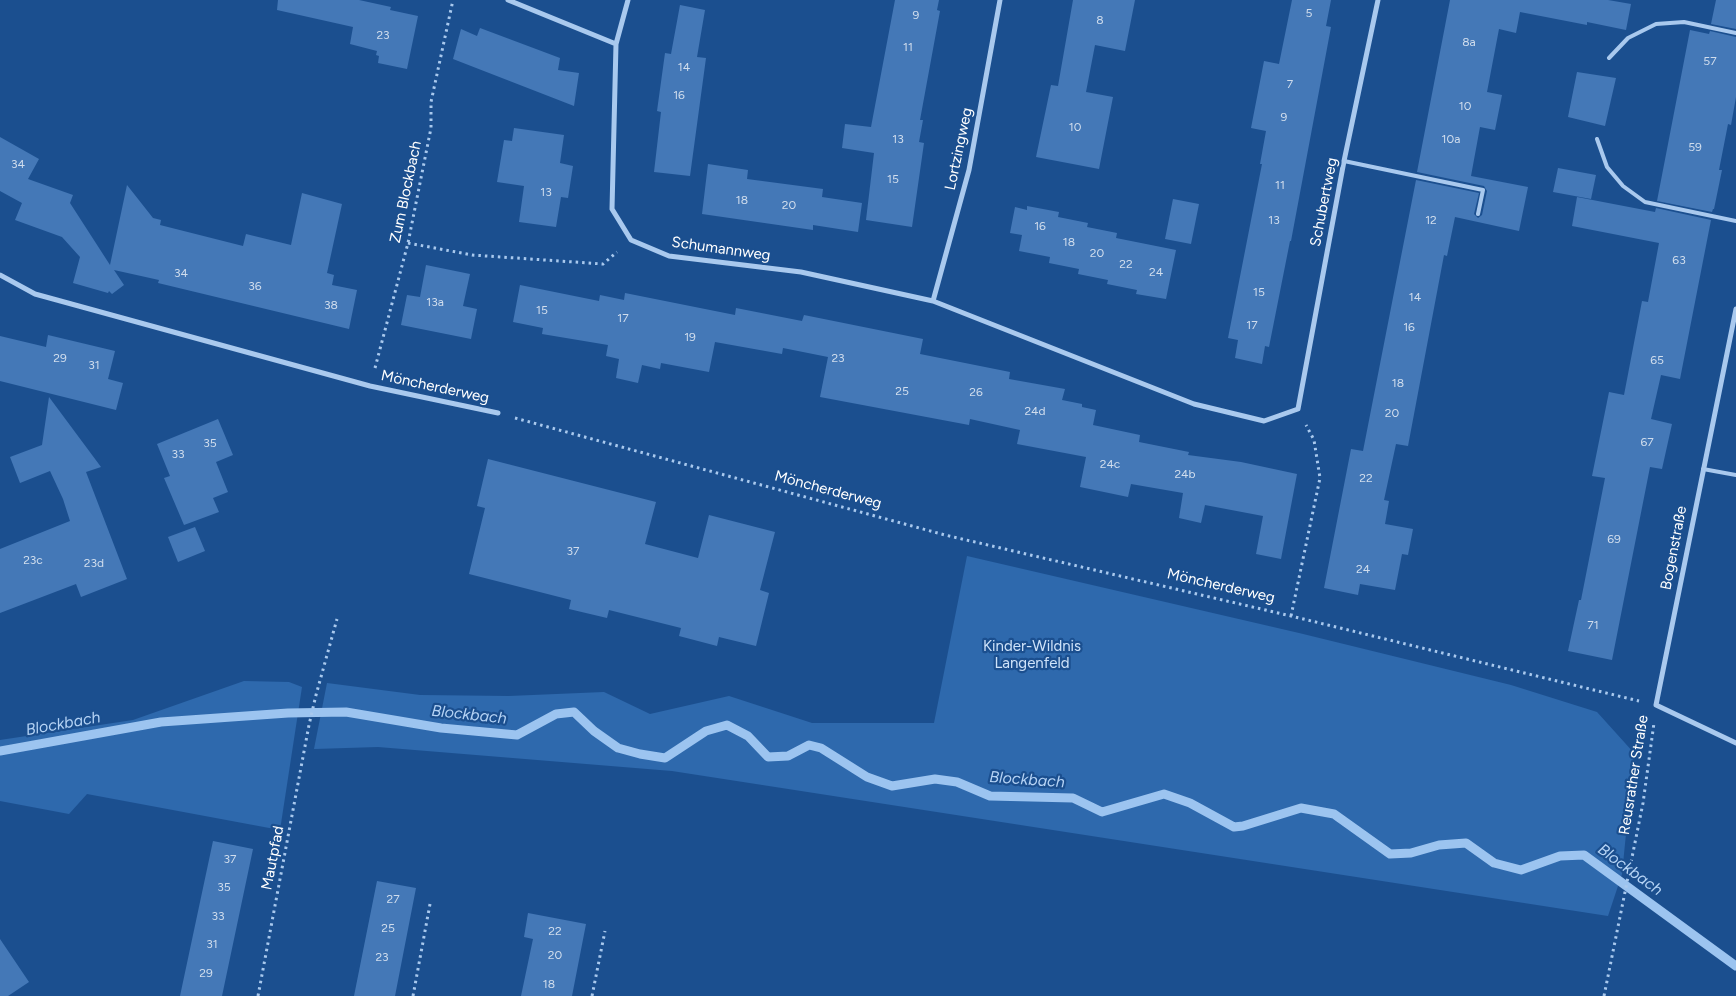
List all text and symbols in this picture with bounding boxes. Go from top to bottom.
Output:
house number: 5 [1306,6,1312,20]
house number: 9 [913,8,919,22]
house number: 8 [1096,13,1104,27]
house number: 23 [376,28,390,42]
house number: 8a [1462,35,1476,49]
house number: 11 [903,40,913,54]
house number: 57 [1703,54,1717,68]
house number: 14 [678,60,690,74]
house number: 7 [1287,77,1293,91]
house number: 16 [673,88,685,102]
house number: 10 [1459,99,1471,113]
street label: Lortzingweg [941,106,977,192]
house number: 9 [1281,110,1287,124]
house number: 10 [1069,120,1081,134]
house number: 13 [892,132,904,146]
house number: 10a [1442,132,1460,146]
street label: Zum Blockbach [386,139,426,245]
house number: 59 [1688,140,1702,154]
street label: Schubertweg [1307,156,1341,248]
house number: 34 [11,157,25,171]
house number: 15 [887,172,899,186]
house number: 11 [1275,178,1285,192]
house number: 13 [540,185,552,199]
house number: 18 [736,193,748,207]
house number: 20 [782,198,796,212]
house number: 13 [1268,213,1280,227]
house number: 12 [1425,213,1437,227]
house number: 16 [1034,219,1046,233]
street label: Schumannweg [670,233,772,265]
house number: 18 [1063,235,1075,249]
house number: 20 [1090,246,1104,260]
house number: 63 [1672,253,1686,267]
house number: 22 [1119,257,1133,271]
house number: 24 [1149,265,1163,279]
house number: 34 [174,266,188,280]
house number: 36 [248,279,262,293]
house number: 15 [1253,285,1265,299]
house number: 14 [1409,290,1421,304]
house number: 13a [426,295,444,309]
house number: 38 [324,298,338,312]
house number: 15 [536,303,548,317]
house number: 17 [617,311,629,325]
house number: 17 [1246,318,1258,332]
house number: 16 [1403,320,1415,334]
house number: 19 [684,330,696,344]
house number: 29 [53,351,67,365]
house number: 23 [831,351,845,365]
house number: 65 [1650,353,1664,367]
house number: 31 [88,358,100,372]
street label: Möncherderweg [379,367,491,407]
house number: 18 [1392,376,1404,390]
house number: 25 [895,384,909,398]
house number: 26 [969,385,983,399]
house number: 24d [1024,404,1046,418]
house number: 20 [1385,406,1399,420]
house number: 67 [1640,435,1654,449]
house number: 35 [203,436,217,450]
house number: 33 [171,447,185,461]
house number: 24c [1100,457,1120,471]
street label: Möncherderweg [772,467,884,513]
house number: 24b [1174,467,1196,481]
house number: 22 [1359,471,1373,485]
street label: Bogenstraße [1657,504,1691,592]
house number: 69 [1607,532,1621,546]
house number: 37 [567,544,579,558]
house number: 23c [23,553,43,567]
house number: 23d [84,556,104,570]
house number: 24 [1356,562,1370,576]
street label: Möncherderweg [1165,565,1277,607]
house number: 71 [1587,618,1599,632]
park label: Kinder-Wildnis Langenfeld [983,638,1081,673]
water label: Blockbach [430,702,508,728]
water label: Blockbach [24,708,102,740]
street label: Reusrather Straße [1616,714,1652,836]
water label: Blockbach [989,768,1065,792]
street label: Mautpfad [258,824,288,892]
water label: Blockbach [1594,840,1666,900]
house number: 37 [224,852,236,866]
house number: 35 [217,880,231,894]
house number: 27 [386,892,400,906]
house number: 33 [211,909,225,923]
house number: 25 [381,921,395,935]
house number: 22 [548,924,562,938]
house number: 31 [206,937,218,951]
house number: 20 [548,948,562,962]
house number: 23 [375,950,389,964]
house number: 29 [199,966,213,980]
house number: 18 [543,977,555,991]

